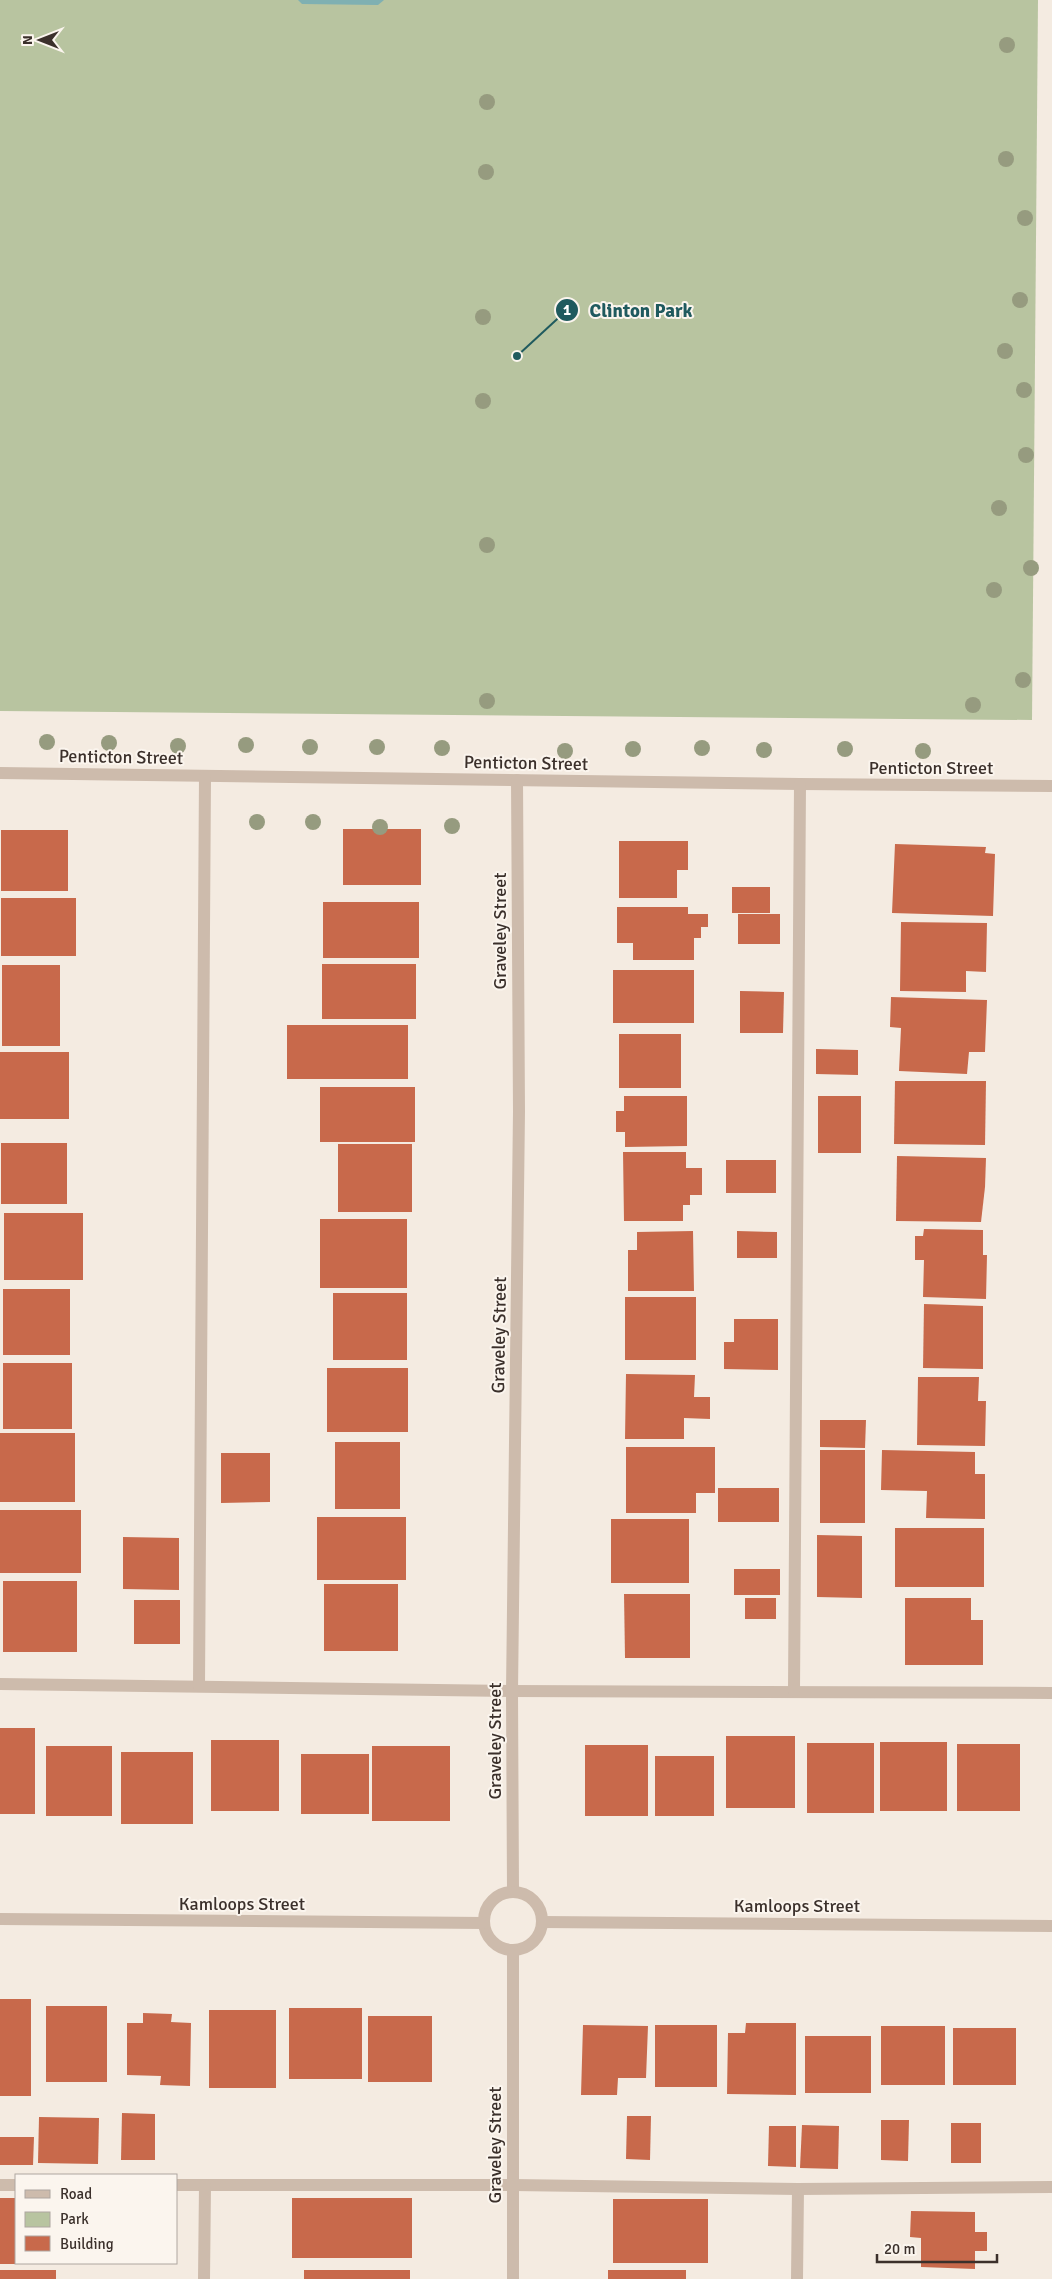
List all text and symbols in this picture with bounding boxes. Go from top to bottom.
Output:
north arrow [15,15,65,65]
text: N [19,35,36,45]
callout: Clinton Park [555,293,702,327]
text: Clinton Park [590,299,692,323]
text: 1 [563,301,571,319]
street label: Penticton Street [59,745,183,769]
street label: Penticton Street [464,751,588,775]
street label: Penticton Street [869,757,993,779]
street label: Graveley Street [489,872,511,990]
street label: Graveley Street [487,1276,511,1394]
street label: Graveley Street [484,1682,506,1800]
street label: Kamloops Street [179,1893,305,1915]
street label: Kamloops Street [734,1895,860,1917]
street label: Graveley Street [484,2086,506,2204]
legend [15,2174,178,2264]
text: Road [60,2185,92,2203]
text: Park [60,2210,89,2228]
scale bar [877,2232,997,2264]
text: Building [60,2235,114,2253]
text: 20 m [884,2240,915,2258]

